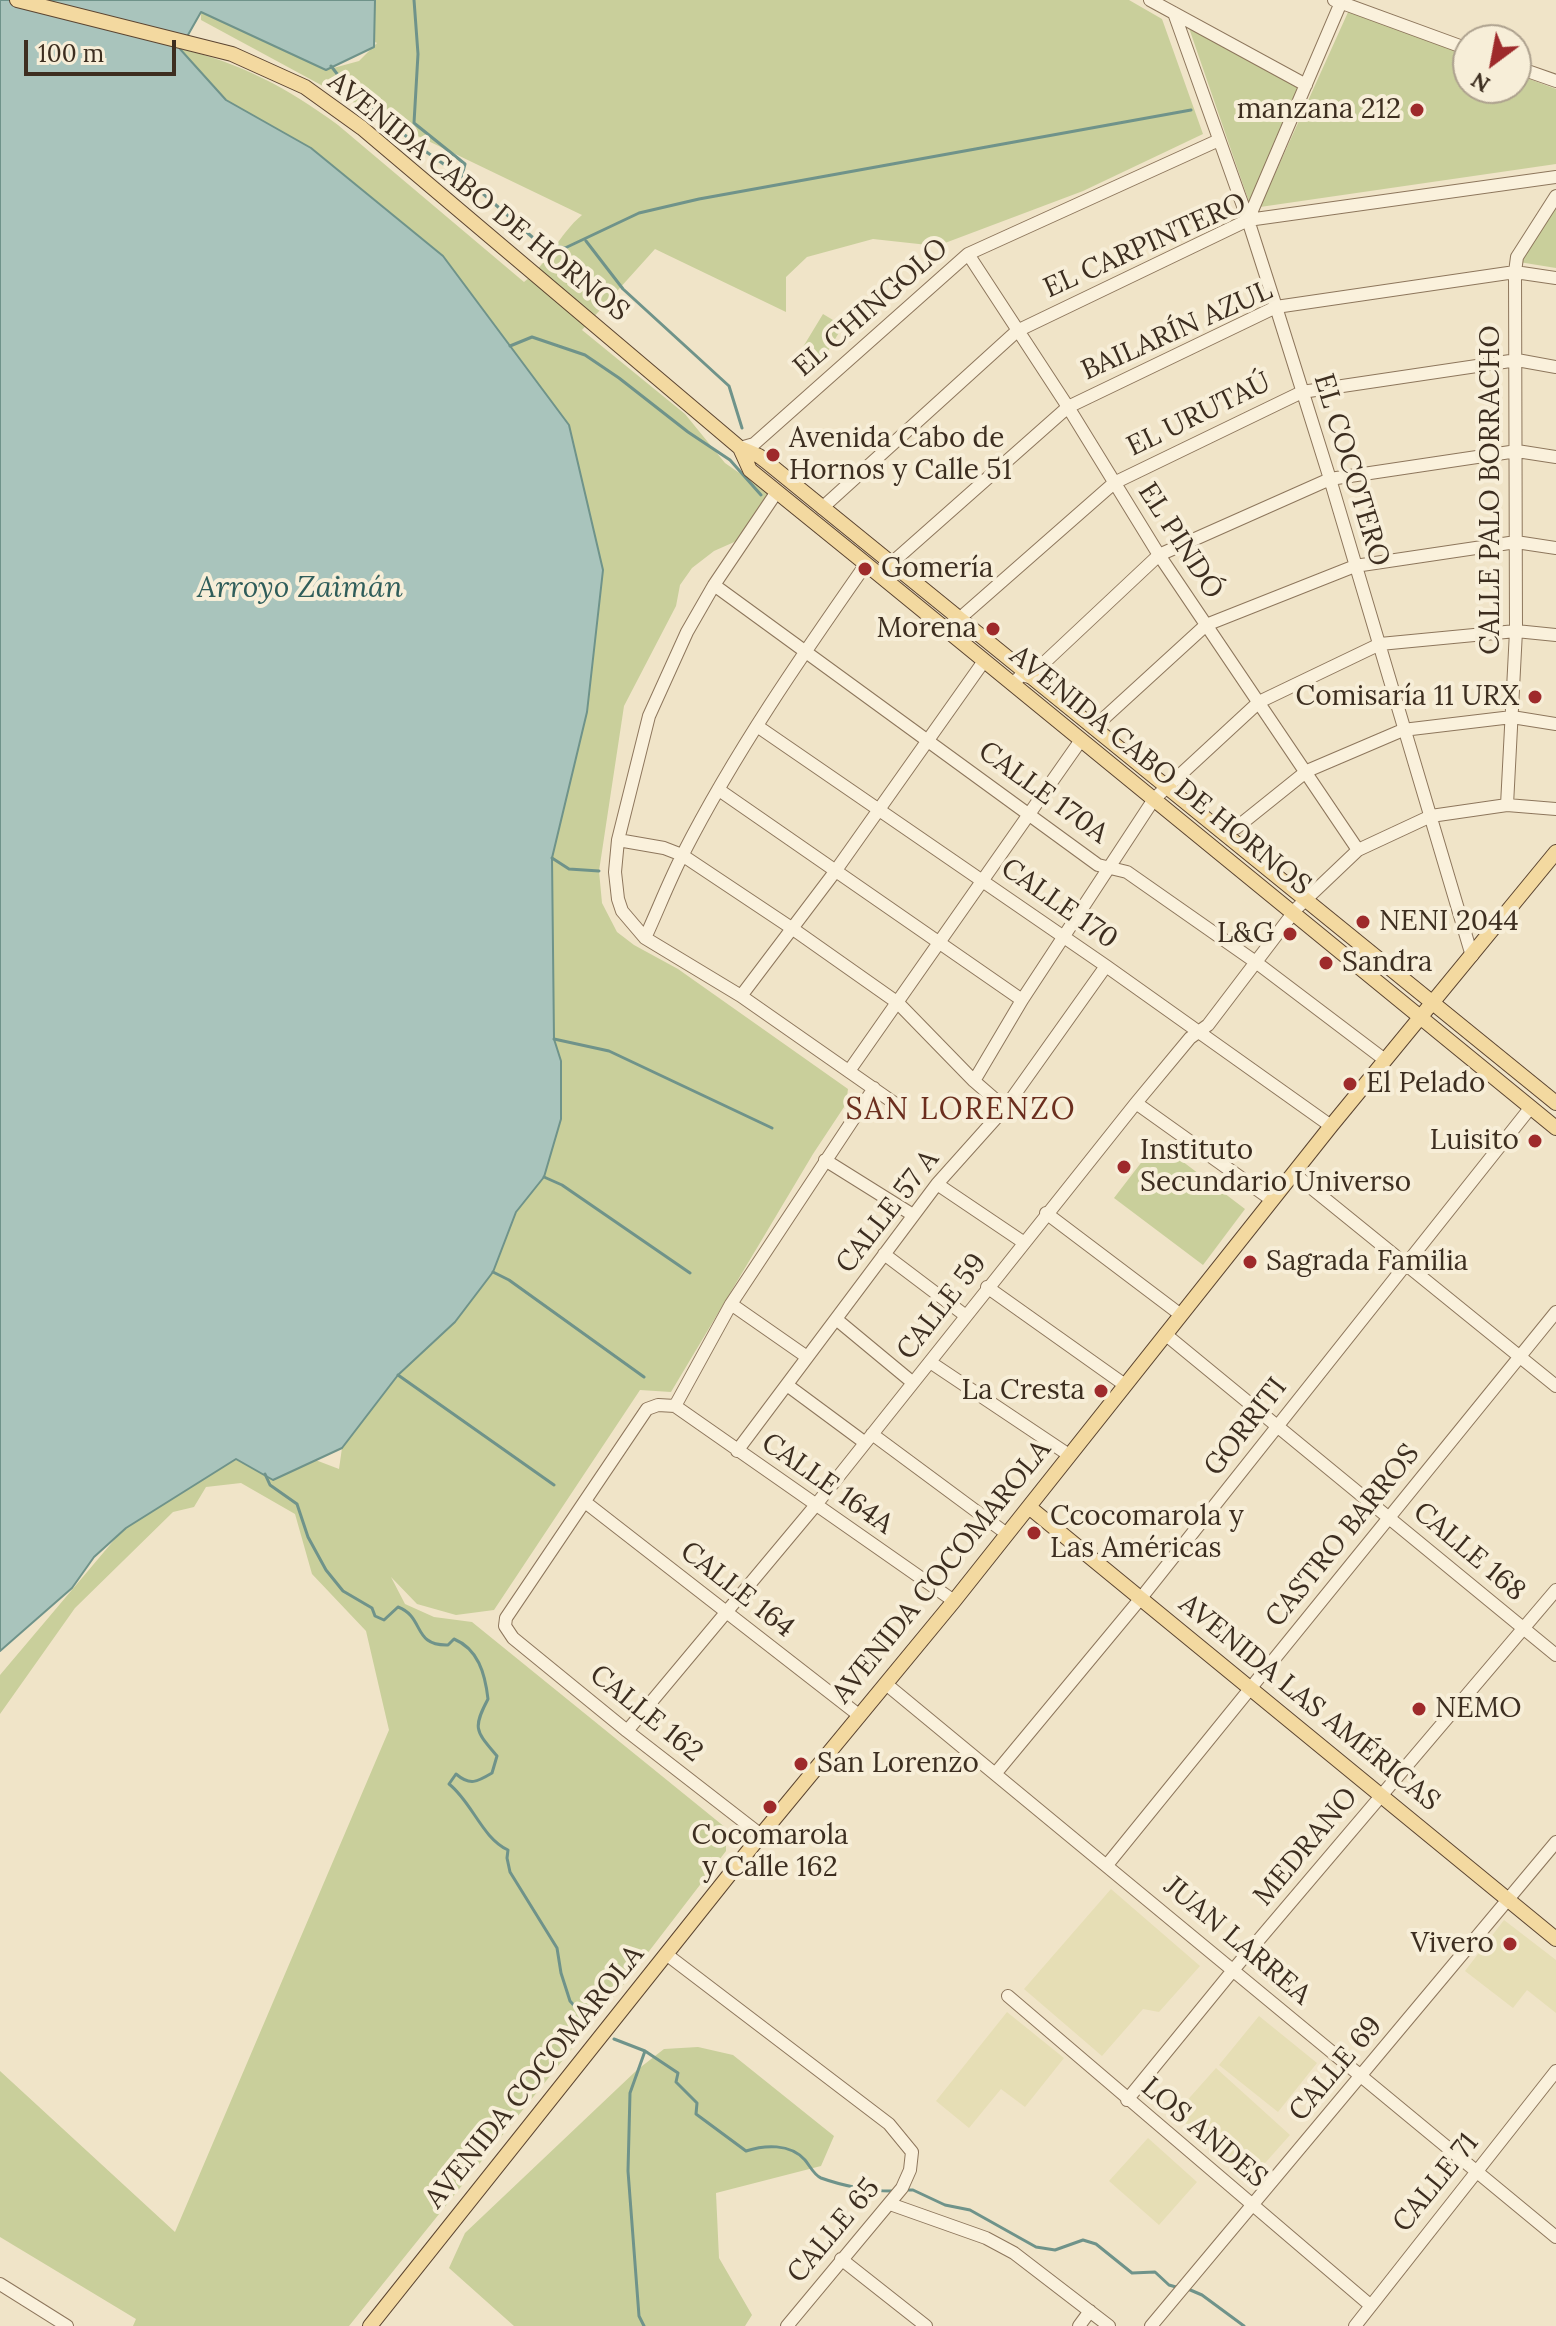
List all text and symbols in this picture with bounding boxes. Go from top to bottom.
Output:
scale bar [28,24,180,74]
north arrow [1452,24,1532,104]
text: 100 m [38,38,104,69]
street label: AVENIDA CABO DE HORNOS [321,65,635,329]
text: N [1466,66,1495,99]
place label: manzana 212 [1237,93,1401,127]
marker: manzana 212 [1408,101,1426,119]
street label: EL CARPINTERO [1039,186,1251,306]
street label: EL CHINGOLO [787,232,955,384]
street label: BAILARÍN AZUL [1076,274,1278,388]
street label: CALLE PALO BORRACHO [1474,325,1508,655]
street label: EL URUTAÚ [1122,366,1276,464]
street label: EL COCOTERO [1306,370,1396,570]
place label: Avenida Cabo de Hornos y Calle 51 [789,422,1012,488]
marker: Avenida Cabo de Hornos y Calle 51 [764,446,782,464]
street label: EL PINDÓ [1130,477,1230,605]
place label: Gomería [881,552,993,586]
marker: Gomería [856,560,874,578]
water label: Arroyo Zaimán [197,570,403,606]
place label: Morena [877,612,977,646]
marker: Morena [984,620,1002,638]
street label: AVENIDA CABO DE HORNOS [1003,639,1317,903]
place label: Comisaría 11 URX [1296,680,1519,714]
marker: Comisaría 11 URX [1526,688,1544,706]
street label: CALLE 170A [972,735,1114,851]
street label: CALLE 170 [994,852,1124,956]
place label: NENI 2044 [1379,905,1519,939]
marker: NENI 2044 [1354,913,1372,931]
place label: L&G [1217,917,1274,951]
marker: L&G [1281,925,1299,943]
place label: Sandra [1342,946,1432,980]
marker: Sandra [1317,954,1335,972]
place label: El Pelado [1366,1067,1485,1101]
marker: El Pelado [1341,1075,1359,1093]
district label: SAN LORENZO [845,1092,1077,1128]
place label: Luisito [1430,1124,1519,1158]
marker: Luisito [1526,1132,1544,1150]
place label: Instituto Secundario Universo [1140,1134,1411,1200]
street label: CALLE 57 A [830,1144,946,1280]
marker: Instituto Secundario Universo [1115,1158,1133,1176]
place label: Sagrada Familia [1266,1245,1468,1279]
street label: CALLE 59 [890,1247,994,1367]
marker: Sagrada Familia [1241,1253,1259,1271]
street label: GORRITI [1197,1371,1295,1483]
place label: La Cresta [961,1374,1085,1408]
marker: La Cresta [1092,1382,1110,1400]
street label: CALLE 164A [755,1426,899,1542]
street label: AVENIDA COCOMAROLA [826,1434,1058,1710]
street label: CASTRO BARROS [1259,1438,1427,1634]
street label: CALLE 168 [1406,1495,1532,1609]
place label: Ccocomarola y Las Américas [1050,1500,1244,1566]
marker: Ccocomarola y Las Américas [1025,1524,1043,1542]
street label: CALLE 164 [673,1535,801,1645]
street label: AVENIDA LAS AMÉRICAS [1172,1587,1446,1819]
street label: CALLE 162 [583,1658,709,1770]
place label: NEMO [1435,1692,1522,1726]
marker: NEMO [1410,1700,1428,1718]
place label: San Lorenzo [817,1747,979,1781]
marker: San Lorenzo [792,1755,810,1773]
street label: MEDRANO [1247,1781,1365,1913]
marker: Cocomarola y Calle 162 [761,1798,779,1816]
place label: Cocomarola y Calle 162 [692,1819,848,1885]
street label: JUAN LARREA [1157,1870,1317,2012]
place label: Vivero [1411,1927,1494,1961]
marker: Vivero [1501,1935,1519,1953]
street label: AVENIDA COCOMAROLA [419,1939,651,2215]
street label: CALLE 69 [1283,2010,1389,2128]
street label: LOS ANDES [1134,2071,1274,2195]
street label: CALLE 71 [1386,2127,1486,2239]
street label: CALLE 65 [781,2172,887,2290]

